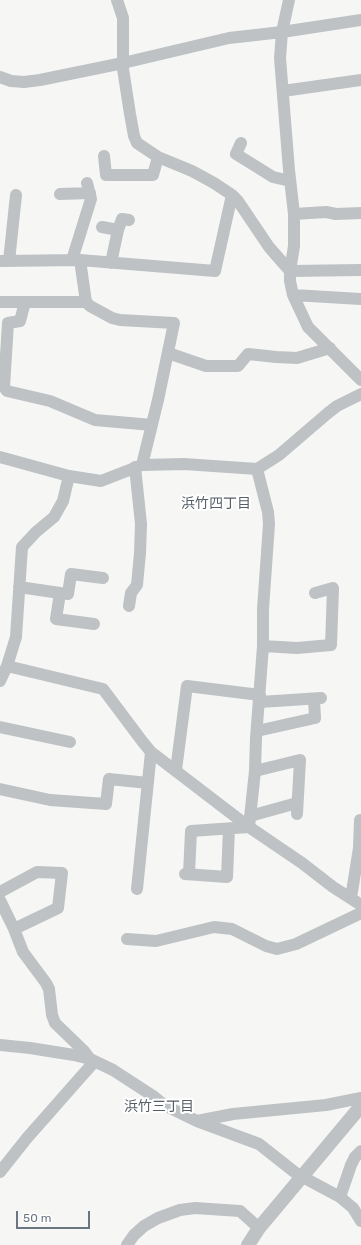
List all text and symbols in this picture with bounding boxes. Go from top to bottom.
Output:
district label: 浜竹四丁目 [181,496,251,512]
district label: 浜竹三丁目 [124,1099,194,1115]
scale bar [18,1203,92,1229]
text: 50 m [23,1211,51,1225]

